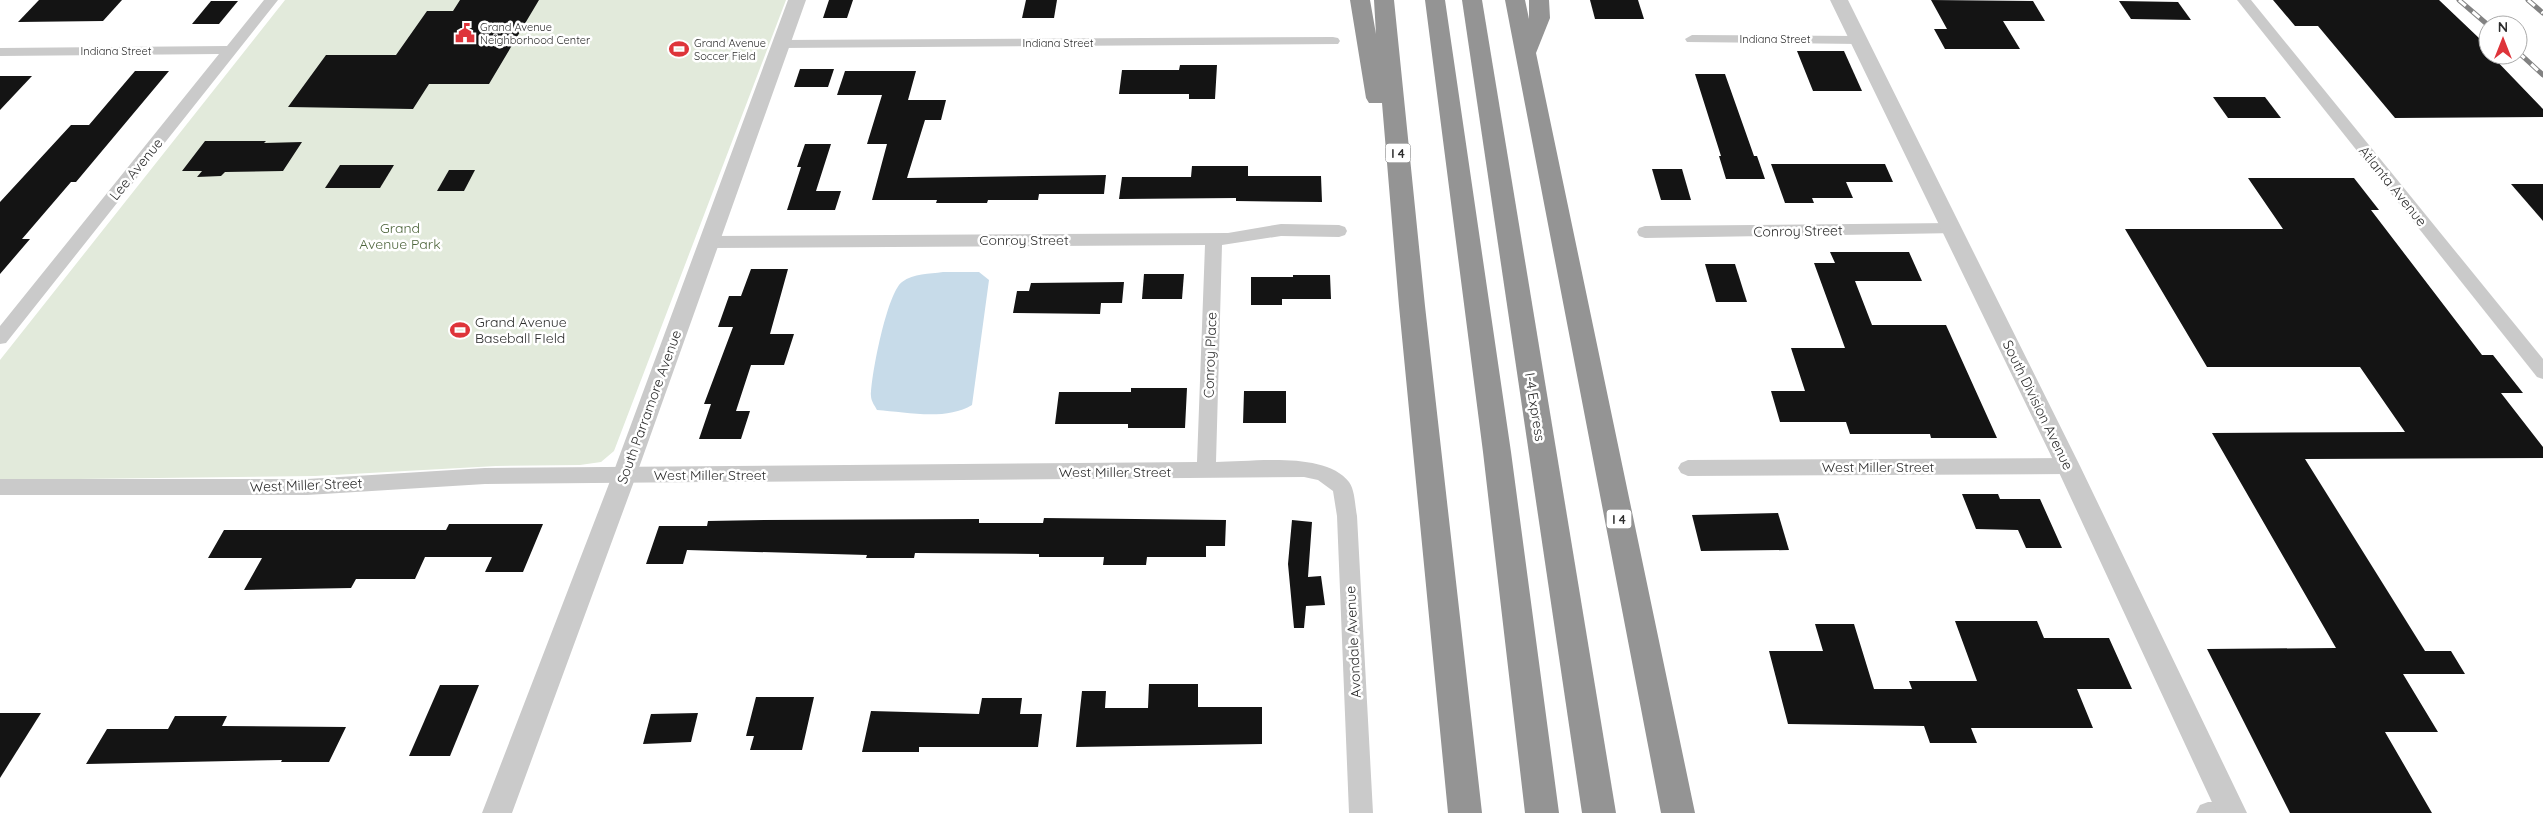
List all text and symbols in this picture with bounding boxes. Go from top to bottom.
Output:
north arrow [2478,15,2528,65]
text: N [2498,18,2508,36]
place label: Grand Avenue Neighborhood Center [480,20,591,47]
public building icon: Grand Avenue Neighborhood Center [454,22,476,44]
street label: Indiana Street [1740,32,1811,46]
place label: Grand Avenue Soccer Field [694,36,766,63]
street label: Indiana Street [1023,36,1094,50]
sports icon: Grand Avenue Soccer Field [668,38,690,60]
street label: Indiana Street [81,44,152,58]
street label: Lee Avenue [105,134,167,204]
street label: Atlanta Avenue [2355,142,2431,230]
road number: I 4 [1386,144,1410,162]
park label: Grand Avenue Park [359,219,441,253]
street label: Conroy Street [1753,221,1843,241]
street label: Conroy Street [979,231,1069,249]
street label: Conroy Place [1200,312,1221,398]
place label: Grand Avenue Baseball FIeld [475,313,567,347]
sports icon: Grand Avenue Baseball FIeld [449,319,471,341]
street label: South Parramore Avenue [613,327,685,486]
street label: South Division Avenue [1999,337,2077,473]
street label: I-4 Express [1521,371,1549,443]
street label: West Miller Street [1822,458,1935,476]
street label: West Miller Street [1059,463,1172,481]
street label: West Miller Street [654,466,767,484]
street label: West Miller Street [249,474,363,496]
road number: I 4 [1606,509,1632,528]
street label: Avondale Avenue [1341,585,1365,699]

